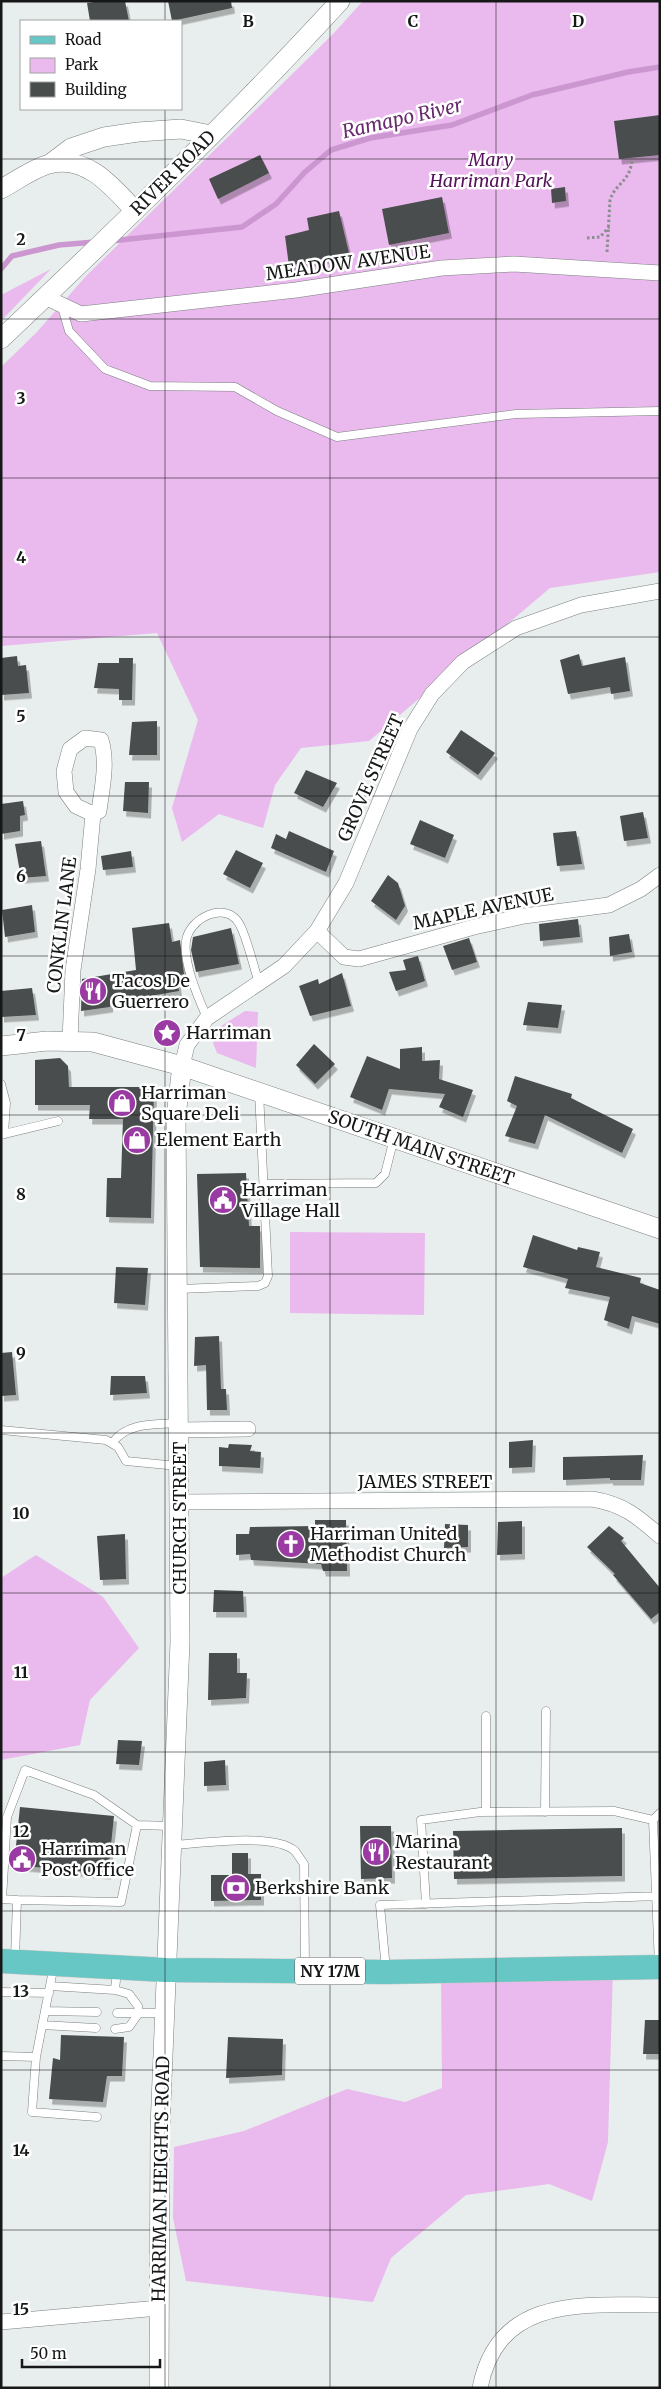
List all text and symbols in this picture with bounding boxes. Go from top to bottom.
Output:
text: B [242,11,254,31]
text: C [408,11,418,31]
text: D [572,11,584,31]
legend [20,20,182,110]
text: Road [65,30,101,49]
text: Park [65,55,99,74]
text: Building [65,80,127,99]
water label: Ramapo River [340,92,465,143]
street label: RIVER ROAD [125,125,220,220]
park label: Mary Harriman Park [429,148,553,192]
text: 2 [16,229,26,249]
street label: MEADOW AVENUE [264,240,432,285]
text: 3 [16,388,26,408]
text: 4 [16,547,26,567]
text: 5 [16,706,26,726]
street label: GROVE STREET [332,710,409,845]
street label: CONKLIN LANE [42,855,81,994]
text: 6 [16,866,26,886]
street label: MAPLE AVENUE [411,882,556,935]
place label: Tacos De Guerrero [112,969,190,1013]
restaurant icon: Tacos De Guerrero [78,976,108,1006]
place icon: Harriman [152,1018,182,1048]
place label: Harriman [186,1021,272,1044]
text: 7 [16,1025,26,1045]
place label: Harriman Square Deli [141,1081,240,1125]
shop icon: Harriman Square Deli [107,1088,137,1118]
street label: SOUTH MAIN STREET [325,1105,518,1190]
shop icon: Element Earth [122,1125,152,1155]
place label: Element Earth [156,1128,281,1151]
place label: Harriman Village Hall [241,1178,341,1222]
text: 8 [16,1184,26,1204]
public building icon: Harriman Village Hall [208,1185,238,1215]
text: 9 [16,1343,26,1363]
street label: CHURCH STREET [168,1441,191,1594]
street label: JAMES STREET [357,1470,493,1493]
text: 10 [12,1503,30,1523]
place label: Harriman United Methodist Church [310,1522,466,1566]
church icon: Harriman United Methodist Church [276,1529,306,1559]
text: 11 [14,1662,29,1682]
text: 12 [13,1821,29,1841]
place label: Marina Restaurant [395,1830,490,1874]
place label: Harriman Post Office [41,1837,134,1881]
restaurant icon: Marina Restaurant [361,1837,391,1867]
public building icon: Harriman Post Office [7,1844,37,1874]
bank icon: Berkshire Bank [221,1873,251,1903]
place label: Berkshire Bank [255,1876,390,1899]
road number: NY 17M [295,1958,365,1984]
text: 13 [13,1981,29,2001]
street label: HARRIMAN HEIGHTS ROAD [147,2056,174,2302]
text: 14 [13,2140,29,2160]
text: 15 [13,2299,29,2319]
scale bar [22,2336,160,2368]
text: 50 m [30,2344,67,2363]

